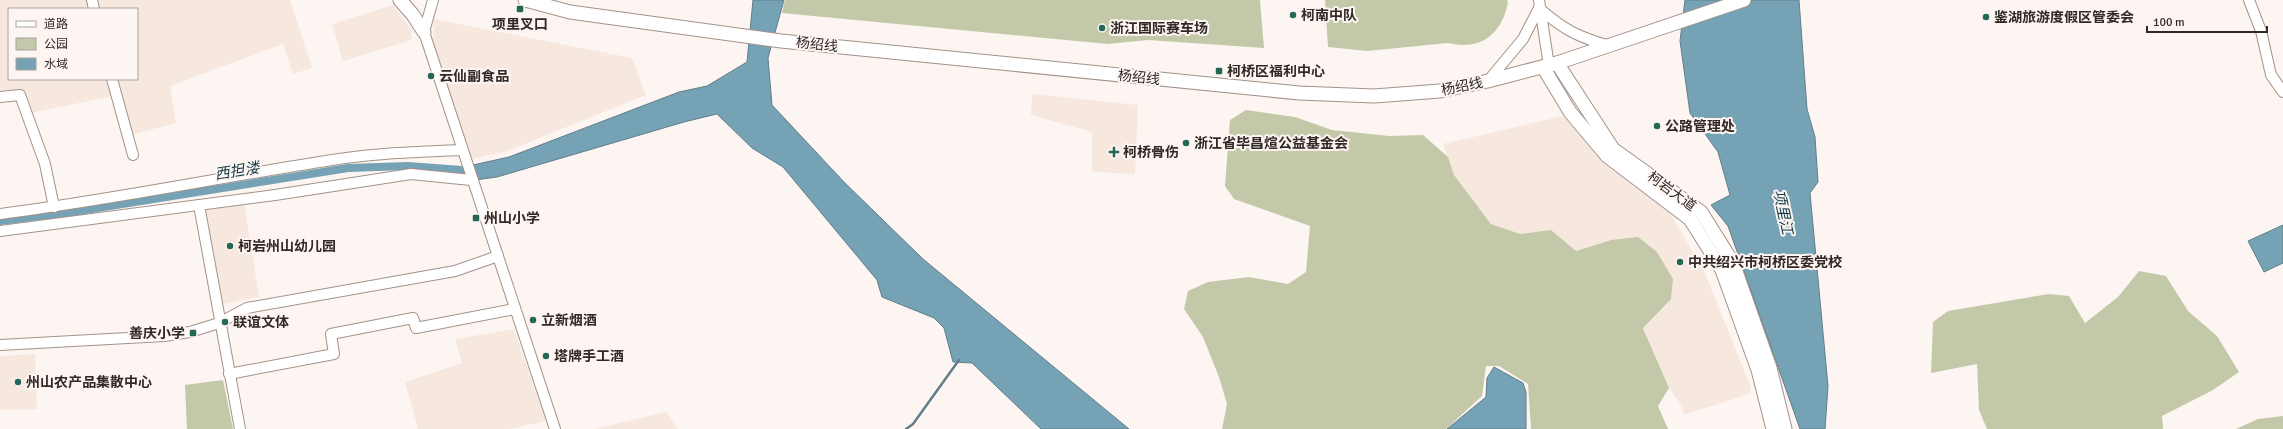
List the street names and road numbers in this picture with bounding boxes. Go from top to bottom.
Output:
street label: 杨绍线 [795,34,839,55]
street label: 杨绍线 [1117,67,1161,88]
street label: 杨绍线 [1440,74,1484,99]
street label: 柯岩大道 [1644,168,1699,215]

